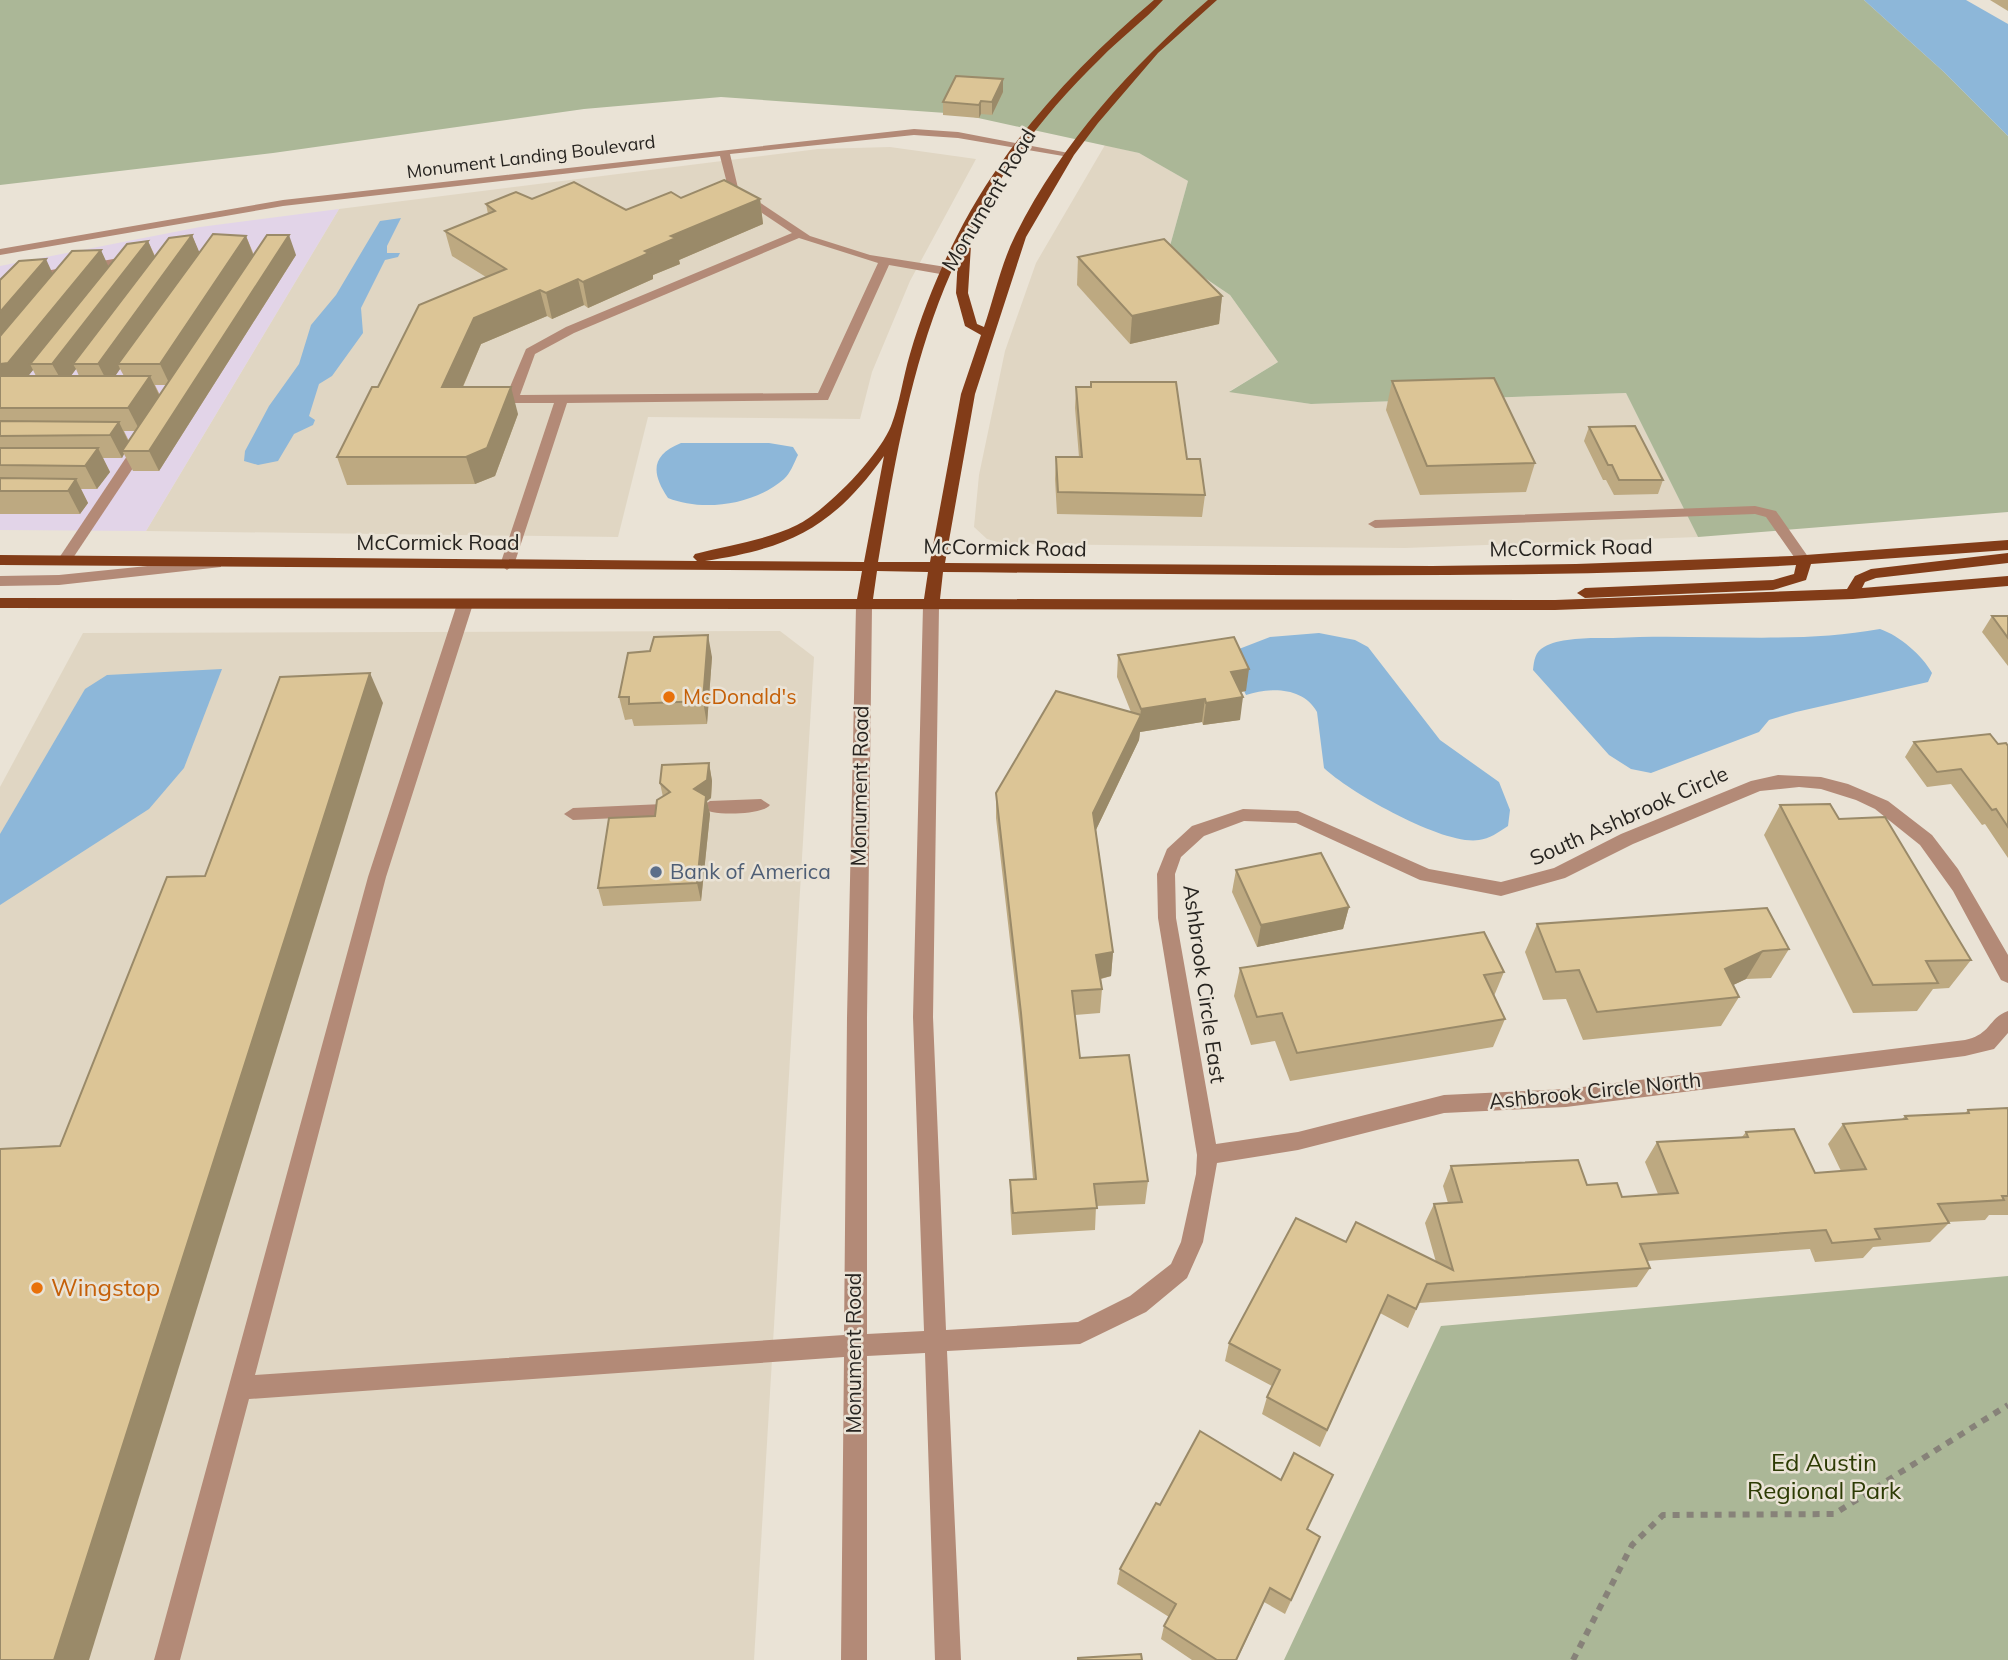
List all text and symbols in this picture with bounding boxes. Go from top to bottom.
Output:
street label: Monument Road [936,124,1041,275]
street label: Monument Landing Boulevard [405,130,657,183]
street label: McCormick Road [356,529,520,555]
street label: McCormick Road [923,533,1087,561]
street label: McCormick Road [1489,533,1653,561]
place label: McDonald's [683,683,797,709]
marker: McDonald's [661,689,677,705]
street label: Monument Road [845,705,873,867]
street label: South Ashbrook Circle [1525,760,1732,871]
place label: Bank of America [670,858,831,884]
marker: Bank of America [648,864,664,880]
street label: Ashbrook Circle East [1178,883,1232,1085]
street label: Ashbrook Circle North [1488,1066,1702,1114]
place label: Wingstop [51,1272,160,1302]
street label: Monument Road [840,1273,866,1433]
marker: Wingstop [29,1280,45,1296]
park label: Ed Austin Regional Park [1747,1447,1902,1505]

